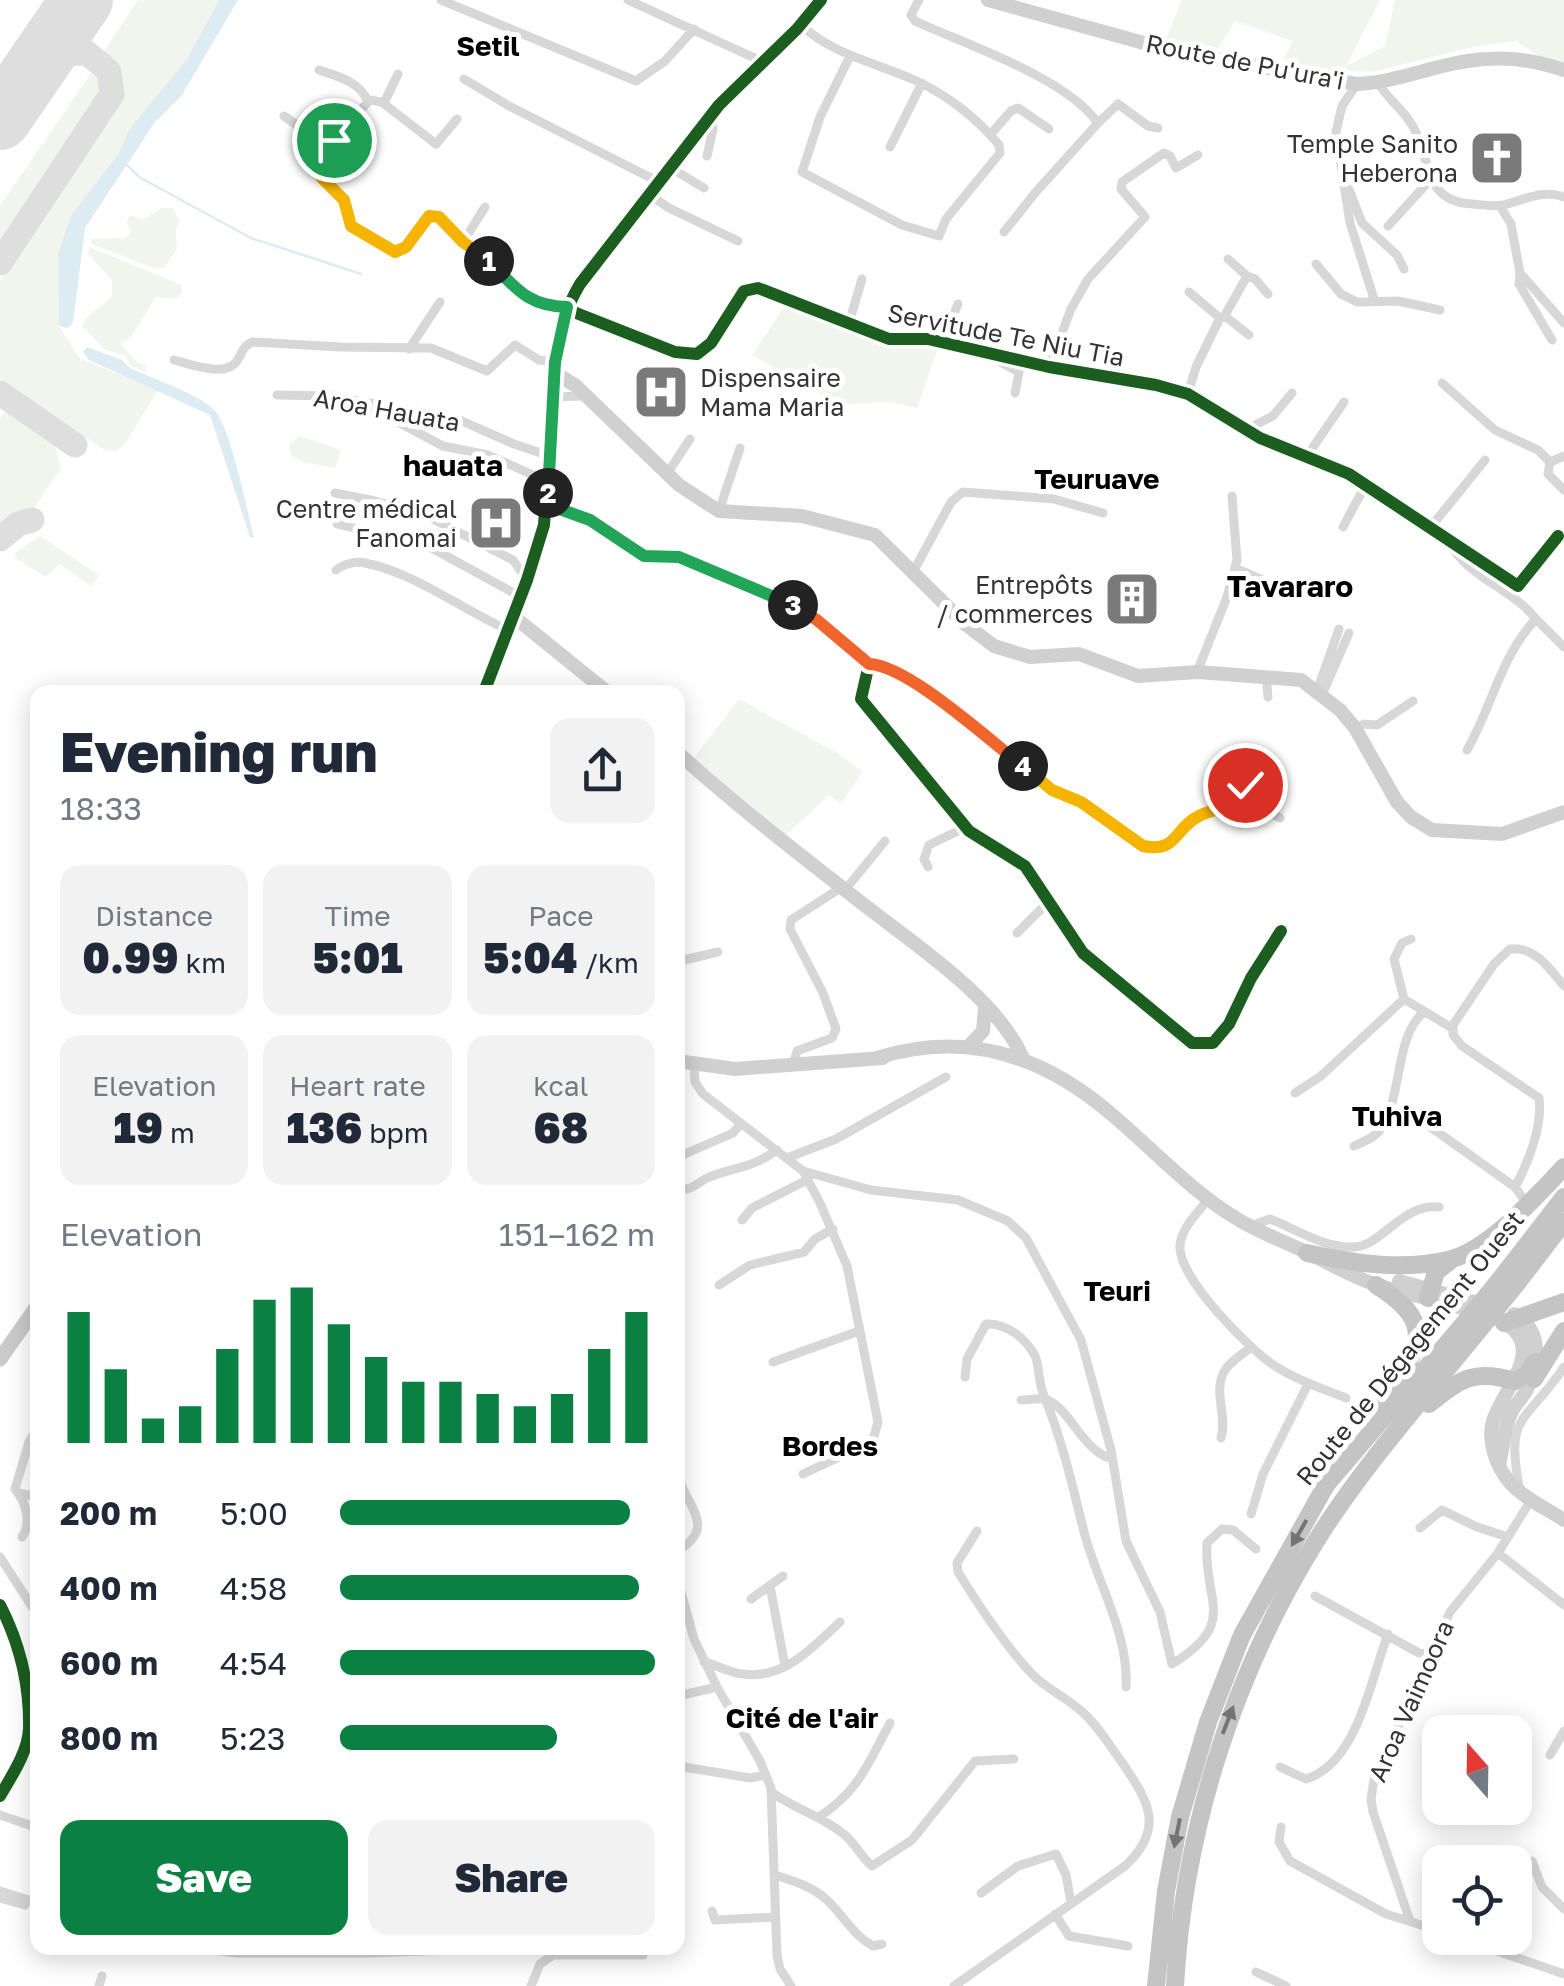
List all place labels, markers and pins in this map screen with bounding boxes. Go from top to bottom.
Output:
pin [292,98,377,183]
place label: Temple Sanito Heberona [1287,128,1458,188]
church icon: Temple Sanito Heberona [1467,128,1527,188]
pin: 1 [464,236,514,286]
hospital icon: Dispensaire Mama Maria [631,362,691,422]
place label: Dispensaire Mama Maria [700,362,844,422]
pin: 2 [523,468,573,518]
place label: Centre médical Fanomai [276,493,457,553]
hospital icon: Centre médical Fanomai [466,493,526,553]
place label: Entrepôts / commerces [936,569,1093,629]
building icon: Entrepôts / commerces [1102,569,1162,629]
pin: 3 [768,580,818,630]
pin: 4 [998,741,1048,791]
pin [1203,743,1288,828]

